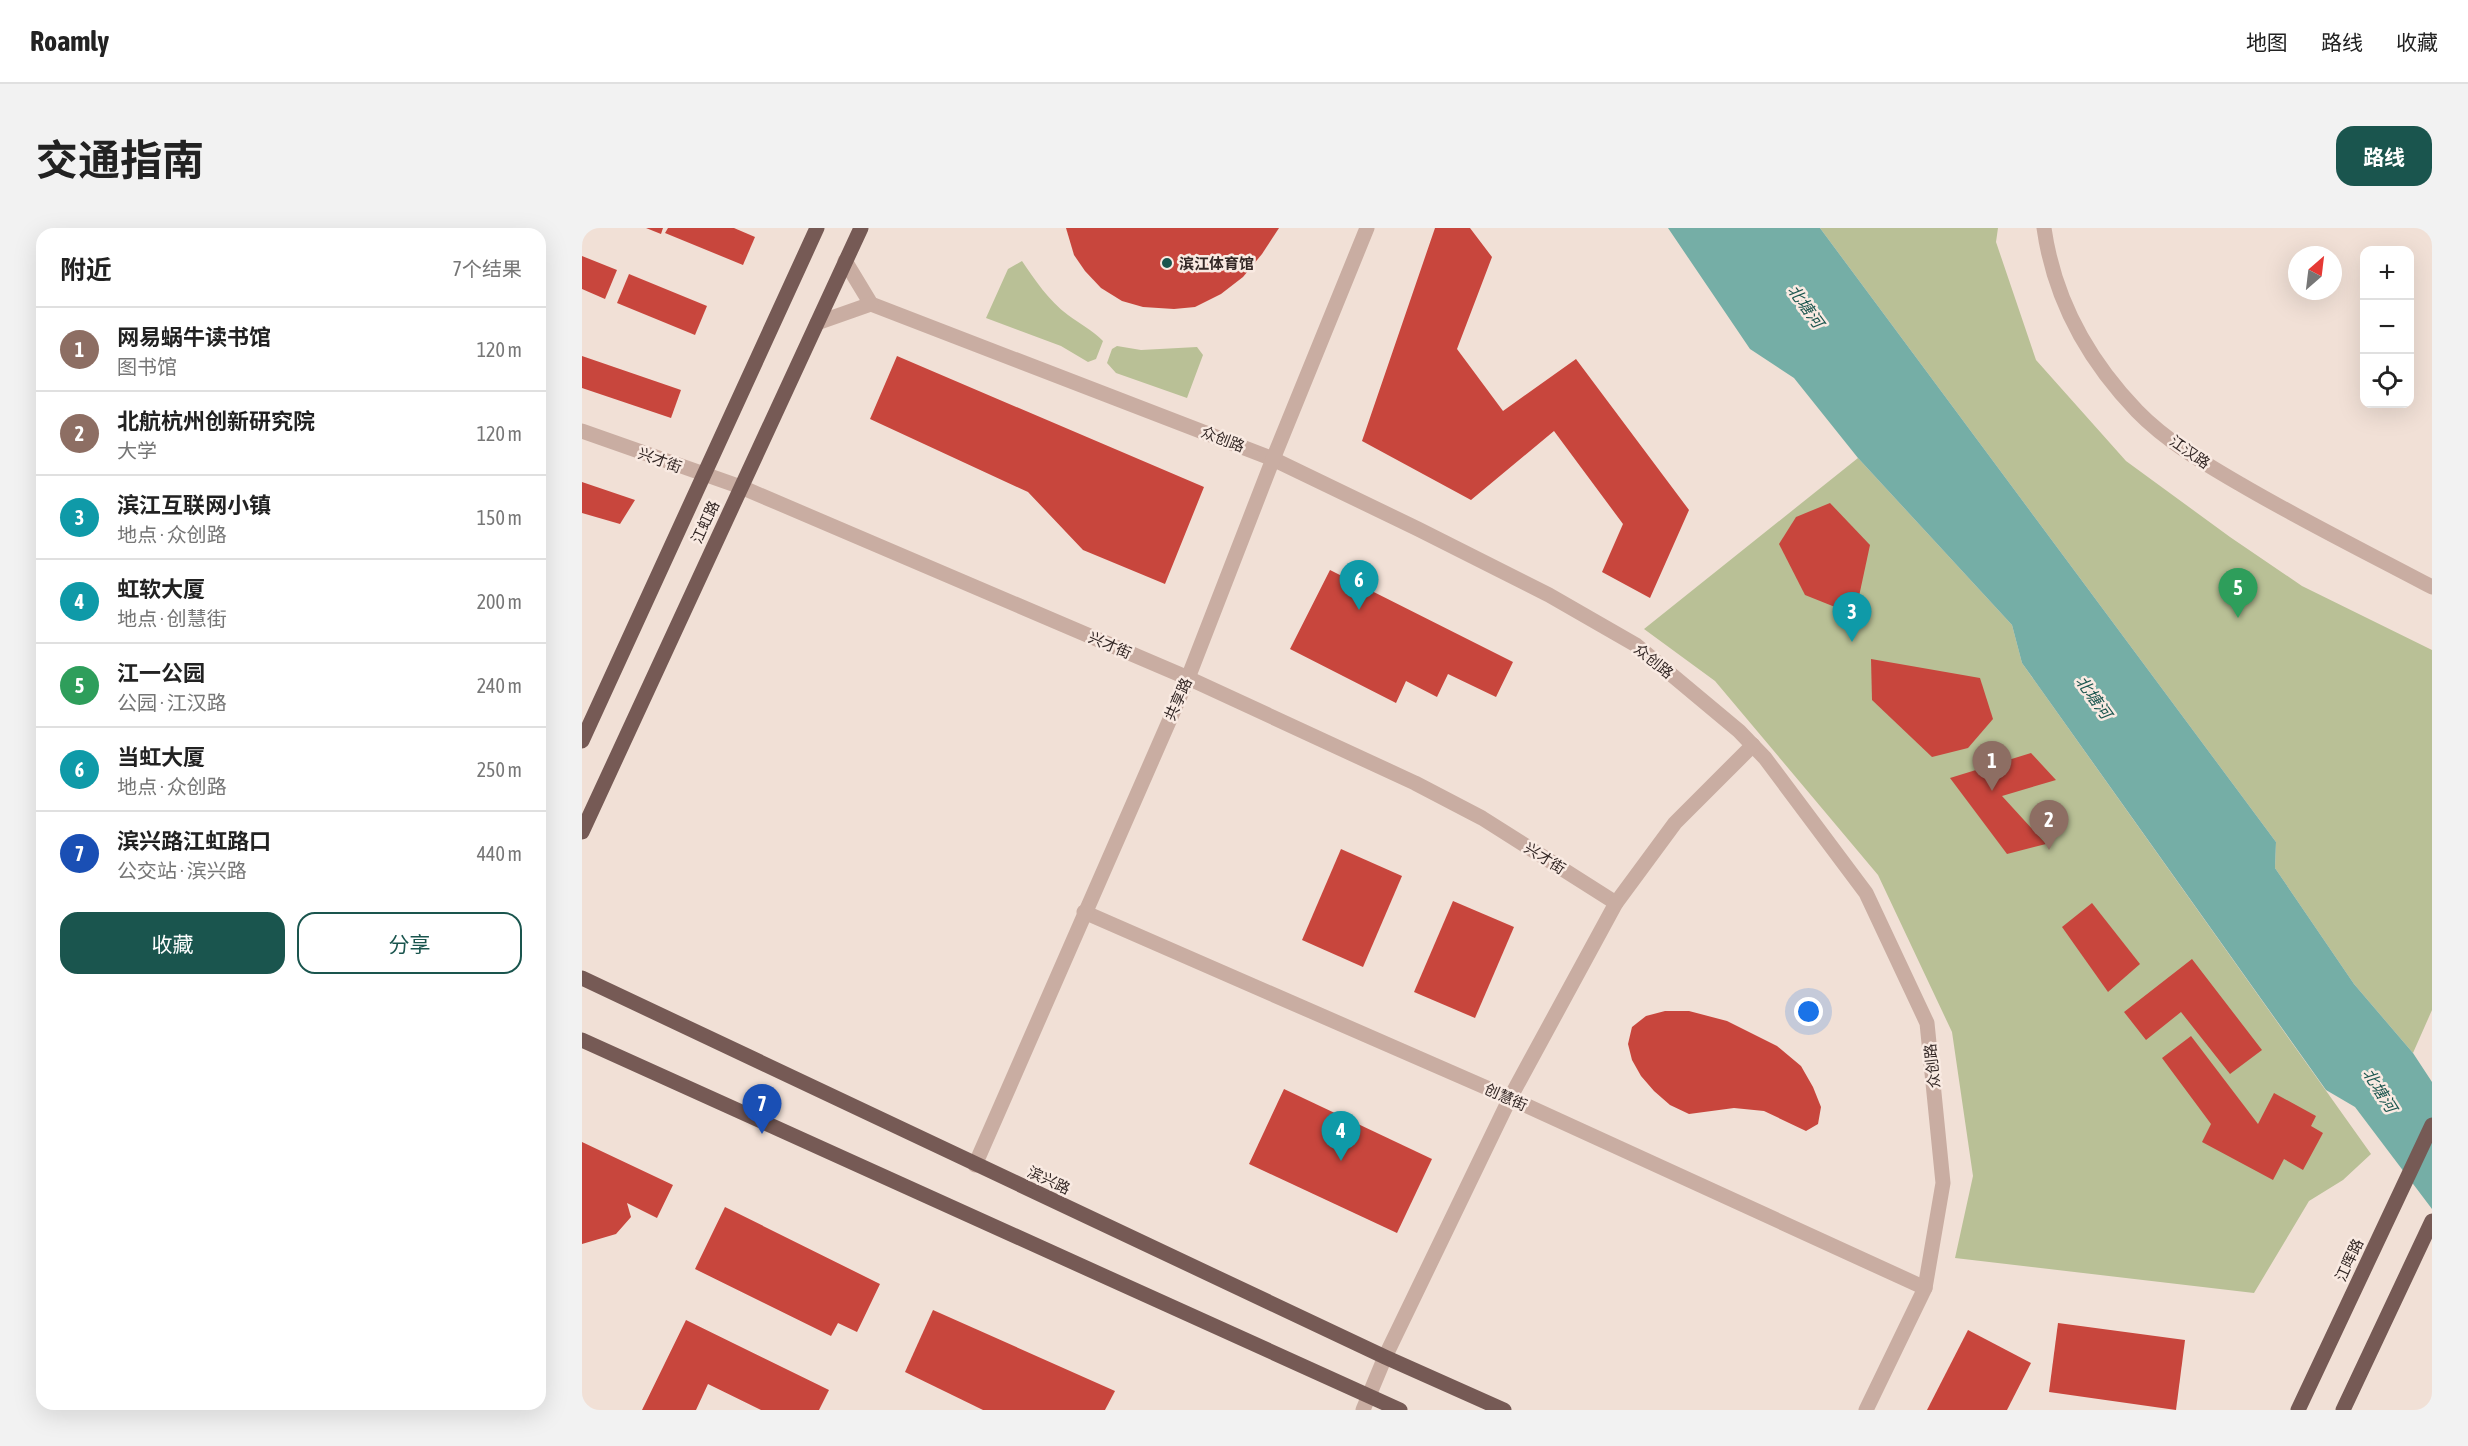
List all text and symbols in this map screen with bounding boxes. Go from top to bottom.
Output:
text: Roamly [30,25,109,57]
text: 地图 [2246,30,2288,54]
text: 路线 [2321,30,2363,54]
text: 收藏 [2396,30,2438,54]
button: 路线 [2336,126,2432,186]
text: 交通指南 [36,136,204,184]
north arrow [2288,246,2342,300]
map controls [2360,246,2414,408]
button: + [2360,246,2414,300]
text: 附近 [60,255,112,285]
place label: 滨江体育馆 [1179,255,1254,272]
marker: 滨江体育馆 [1160,256,1174,270]
text: 7个结果 [453,257,522,280]
water label: 北塘河 [1785,281,1829,333]
button: − [2360,300,2414,354]
text: 网易蜗牛读书馆 [117,324,271,350]
text: 1 [75,338,84,361]
text: 120 m [477,338,522,361]
button: locate [2360,354,2414,408]
text: 图书馆 [117,355,177,378]
text: 北航杭州创新研究院 [117,408,315,434]
text: 2 [75,422,84,445]
text: 120 m [477,422,522,445]
street label: 众创路 [1199,423,1247,455]
street label: 江汉路 [2167,432,2213,472]
text: 大学 [117,439,157,462]
street label: 兴才街 [636,444,684,476]
text: 滨江互联网小镇 [117,492,271,518]
street label: 江虹路 [688,498,722,546]
text: 3 [75,506,84,529]
text: 150 m [477,506,522,529]
text: 地点 · 众创路 [117,523,227,546]
pin: 6 [1340,560,1378,610]
pin: 5 [2218,568,2258,618]
text: 虹软大厦 [117,576,205,602]
text: 4 [75,590,84,613]
text: 200 m [477,590,522,613]
pin: 3 [1832,592,1872,642]
text: 地点 · 创慧街 [117,607,227,630]
street label: 兴才街 [1086,628,1134,662]
street label: 众创路 [1631,640,1677,682]
text: 江一公园 [117,660,205,686]
water label: 北塘河 [2073,672,2117,724]
text: 5 [75,674,84,697]
text: 240 m [477,674,522,697]
street label: 共享路 [1161,675,1195,723]
text: 公园 · 江汉路 [117,691,227,714]
pin: 1 [1972,742,2012,791]
text: 当虹大厦 [117,744,205,770]
text: 6 [75,758,84,781]
text: 250 m [477,758,522,781]
text: 地点 · 众创路 [117,775,227,798]
pin: 2 [2030,800,2068,850]
text: 滨兴路江虹路口 [117,828,271,854]
street label: 兴才街 [1521,839,1569,877]
text: 7 [75,842,84,865]
text: 440 m [477,842,522,865]
text: 公交站 · 滨兴路 [117,859,247,882]
button: 收藏 [60,912,285,974]
button: 分享 [297,912,522,974]
your location [1794,997,1823,1026]
street label: 众创路 [1921,1043,1943,1089]
water label: 北塘河 [2360,1065,2402,1118]
street label: 创慧街 [1482,1080,1530,1114]
pin: 7 [742,1084,782,1134]
pin: 4 [1322,1112,1360,1161]
street label: 滨兴路 [1025,1163,1073,1197]
street label: 江晖路 [2332,1236,2366,1284]

